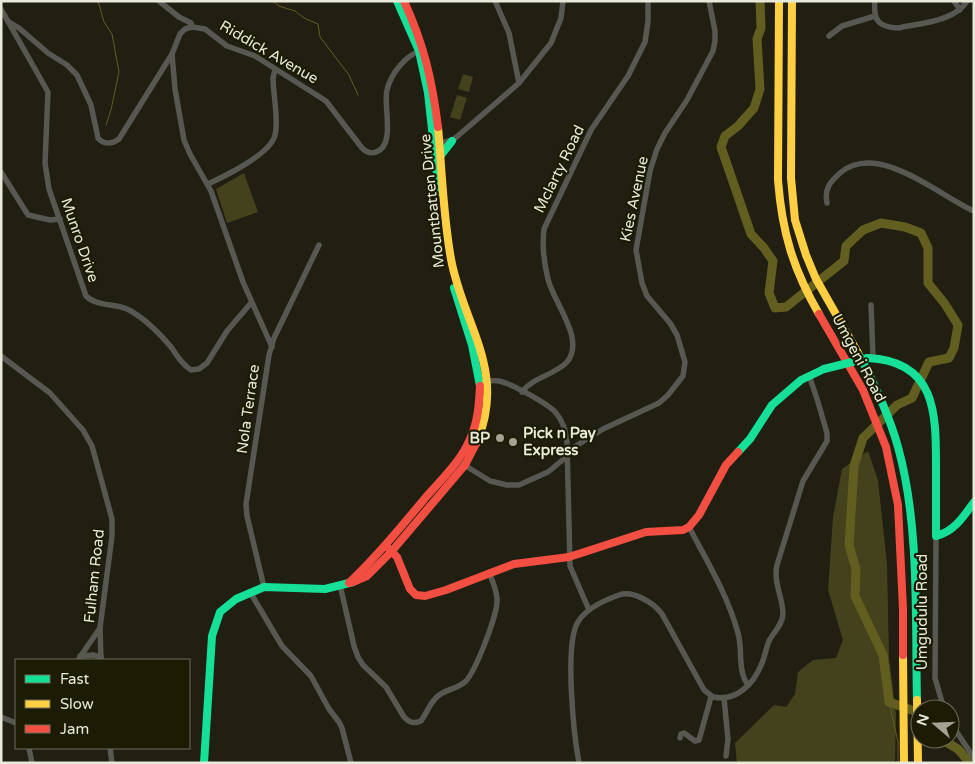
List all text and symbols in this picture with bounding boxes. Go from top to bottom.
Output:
street label: Riddick Avenue [217,16,321,88]
street label: Mclarty Road [530,122,588,216]
street label: Mountbatten Drive [416,133,448,269]
street label: Kies Avenue [616,155,652,243]
street label: Munro Drive [57,195,103,285]
street label: Umgeni Road [828,311,890,405]
street label: Nola Terrace [233,363,263,455]
place label: Pick n Pay Express [523,424,596,460]
place label: BP [470,429,490,447]
marker: BP [494,432,506,444]
marker: Pick n Pay Express [507,436,519,448]
street label: Fulham Road [80,528,108,624]
street label: Umgudulu Road [913,554,931,670]
legend [15,659,190,749]
text: Fast [60,670,90,688]
text: Slow [60,695,94,713]
north arrow [910,699,960,749]
text: N [913,712,933,728]
text: Jam [60,720,89,738]

